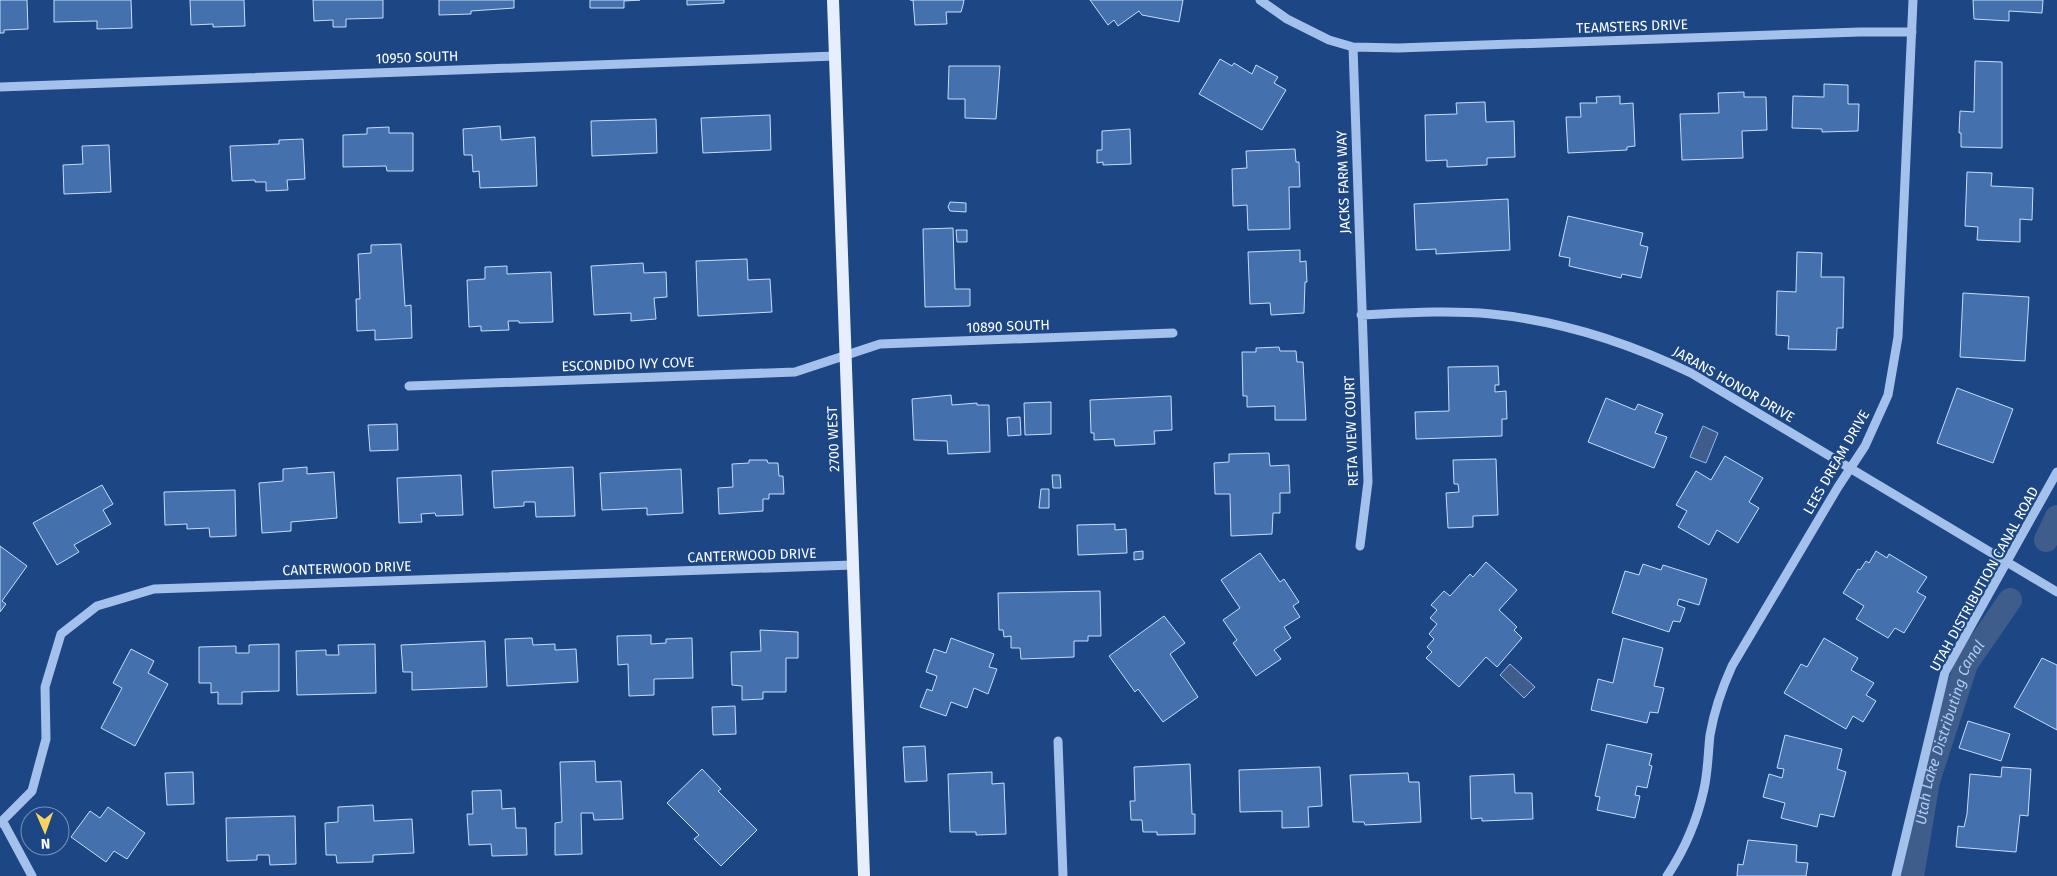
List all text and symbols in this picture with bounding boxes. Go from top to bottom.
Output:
street label: TEAMSTERS DRIVE [1576,16,1688,37]
street label: 10950 SOUTH [375,48,459,67]
street label: JACKS FARM WAY [1333,130,1354,234]
street label: 10890 SOUTH [966,317,1050,336]
street label: JARANS HONOR DRIVE [1670,343,1797,426]
street label: ESCONDIDO IVY COVE [561,354,695,375]
street label: RETA VIEW COURT [1341,375,1362,487]
street label: 2700 WEST [824,405,843,472]
street label: LEES DREAM DRIVE [1800,407,1873,517]
street label: UTAH DISTRIBUTION CANAL ROAD [1926,484,2042,675]
street label: CANTERWOOD DRIVE [687,545,817,566]
street label: CANTERWOOD DRIVE [282,558,412,579]
water label: Utah Lake Distributing Canal [1912,637,1988,826]
north arrow [20,806,70,856]
text: N [40,835,50,852]

